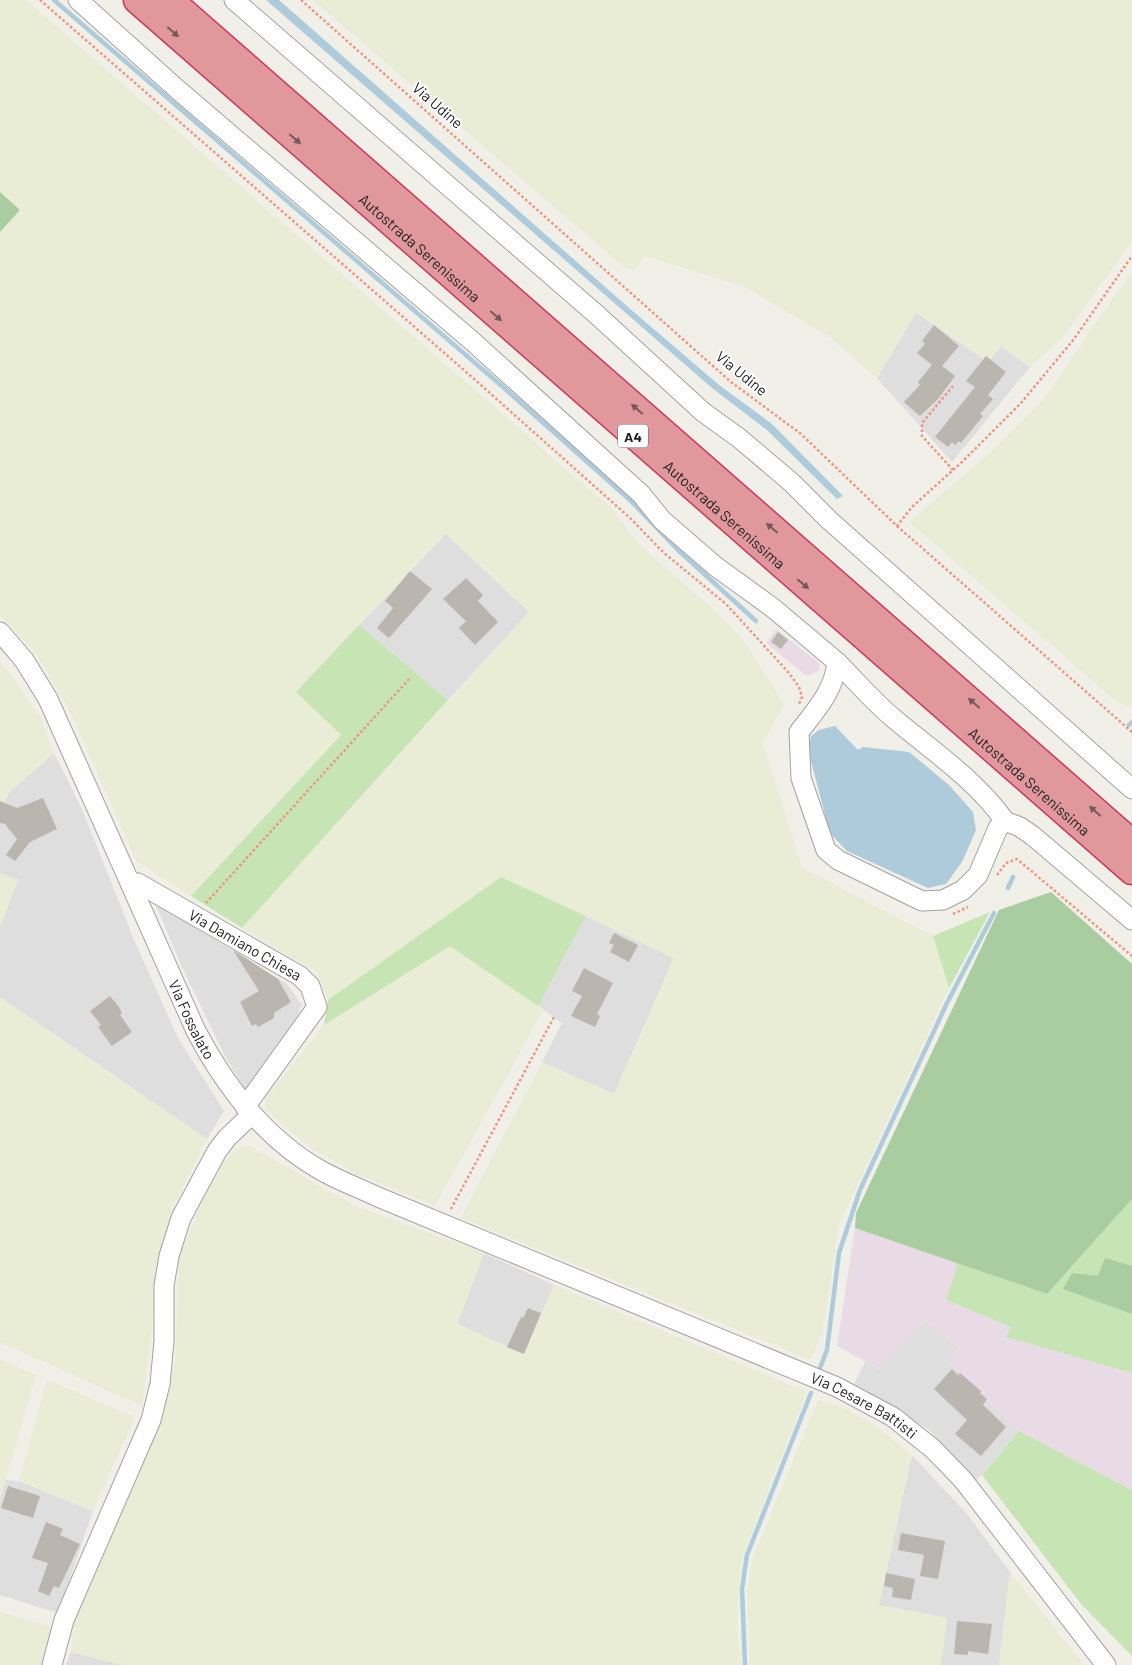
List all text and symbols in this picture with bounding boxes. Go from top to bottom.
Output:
one-way arrow [167,26,179,38]
street label: Via Udine [409,78,467,132]
one-way arrow [289,134,302,145]
street label: Autostrada Serenissima [355,190,484,306]
one-way arrow [490,310,502,322]
street label: Via Udine [713,347,771,399]
one-way arrow [631,403,643,415]
road number: A4 [618,424,648,448]
street label: Autostrada Serenissima [660,456,789,572]
one-way arrow [766,522,779,533]
one-way arrow [796,579,809,590]
one-way arrow [967,698,980,709]
street label: Autostrada Serenissima [965,723,1094,839]
one-way arrow [1090,805,1102,817]
street label: Via Damiano Chiesa [186,905,305,984]
street label: Via Fossalato [165,977,219,1062]
street label: Via Cesare Battisti [808,1368,921,1442]

